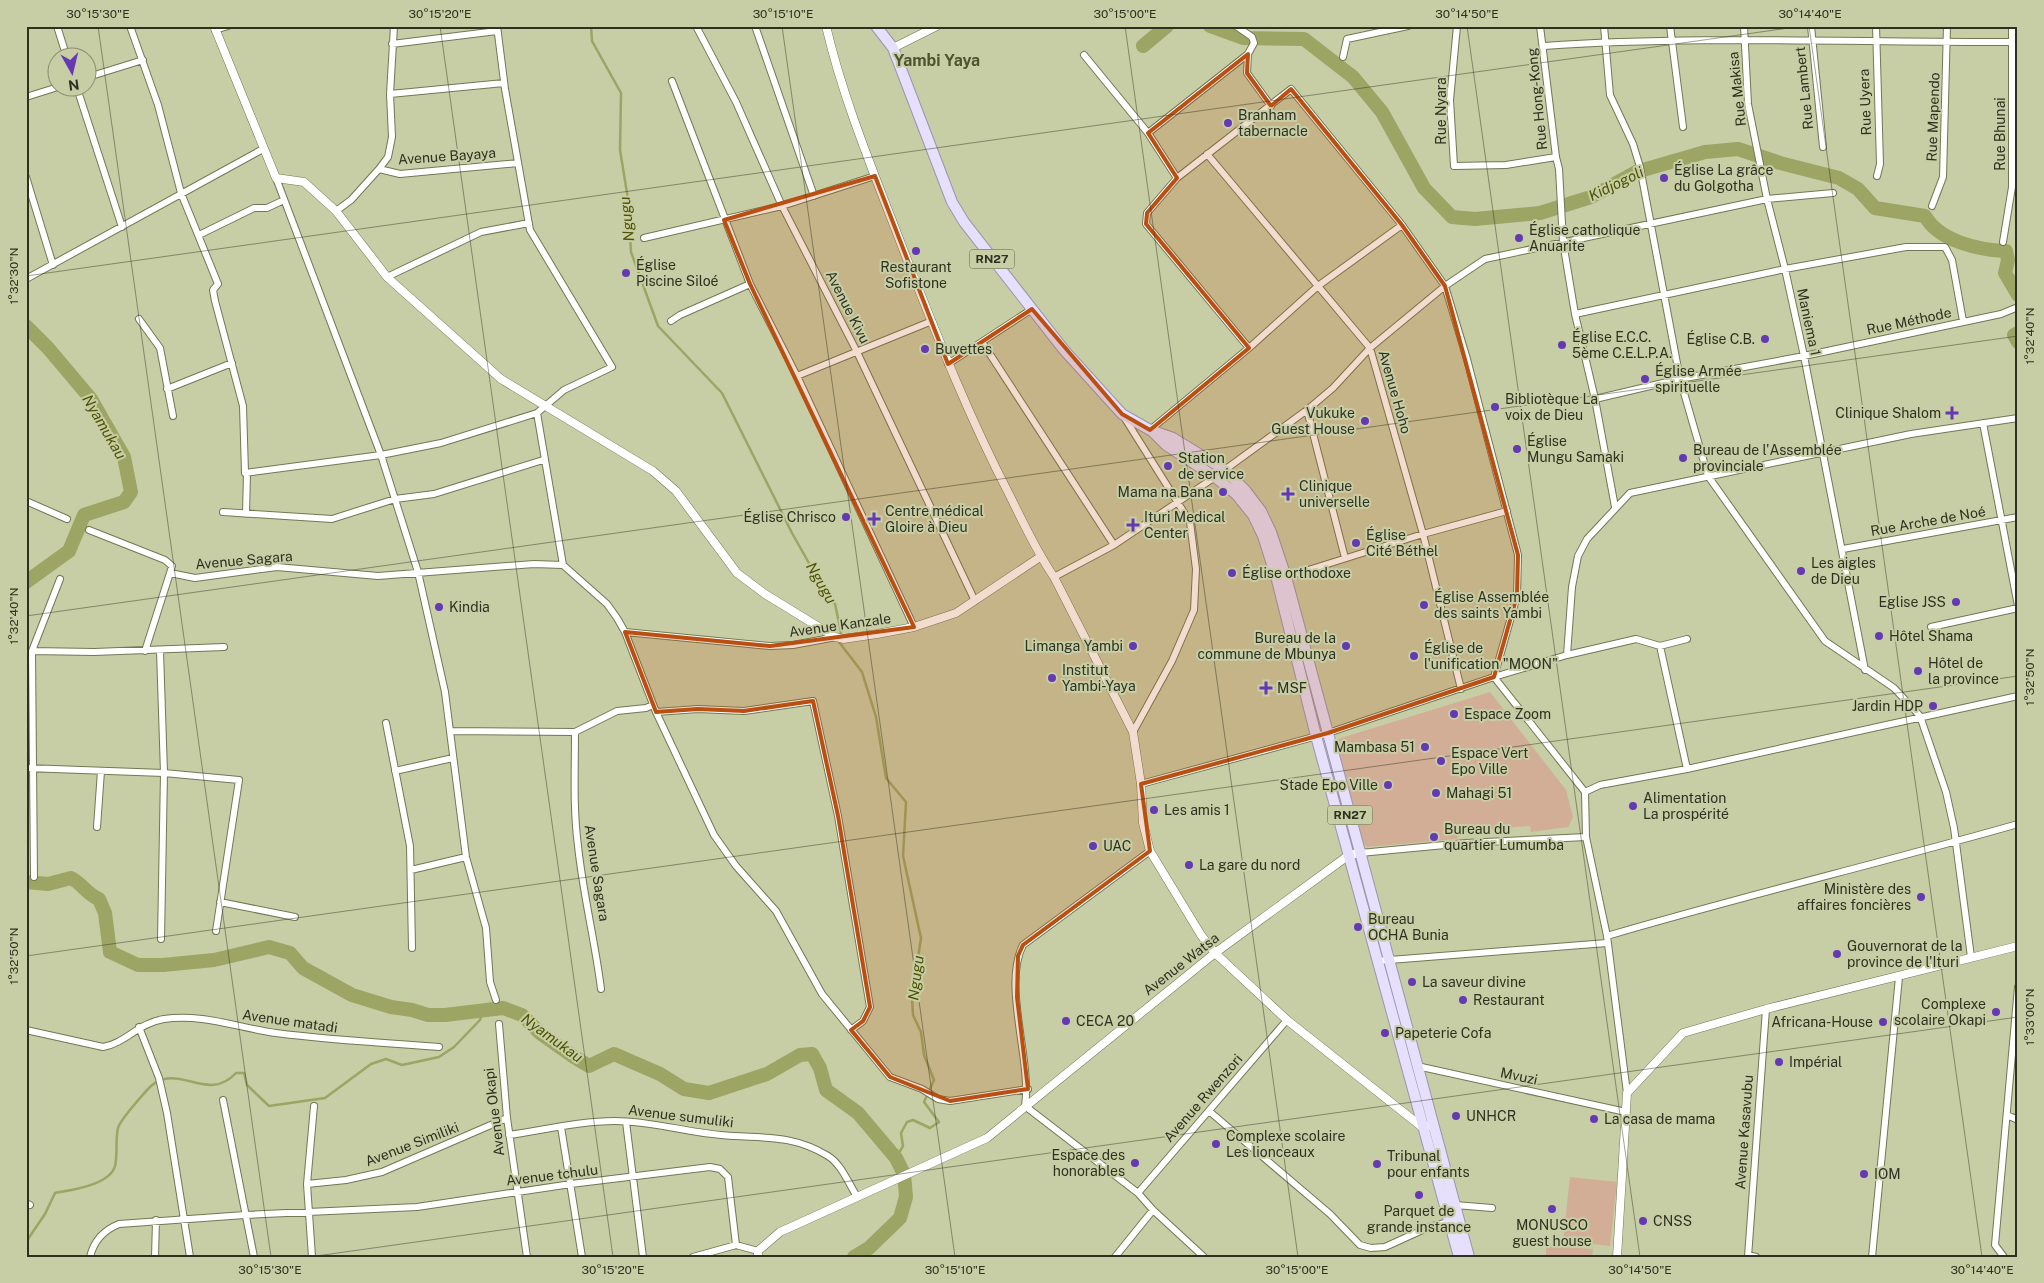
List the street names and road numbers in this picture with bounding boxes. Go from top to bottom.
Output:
street label: Rue Lambert [1792,46,1816,130]
street label: Rue Hong-Kong [1524,47,1550,151]
street label: Rue Makisa [1725,51,1749,127]
street label: Rue Uyera [1856,68,1874,136]
street label: Rue Mapendo [1923,72,1943,162]
street label: Rue Nyara [1433,77,1449,145]
street label: Rue Bhunai [1992,97,2008,171]
street label: Avenue Bayaya [397,145,497,167]
road number: RN27 [970,250,1014,268]
street label: Avenue Kivu [823,268,873,346]
street label: Maniema 1 [1794,287,1824,357]
street label: Rue Méthode [1865,304,1953,338]
street label: Avenue Hoho [1375,348,1415,436]
street label: Rue Arche de Noé [1869,503,1987,539]
street label: Avenue Sagara [195,548,293,572]
street label: Avenue Kanzale [788,610,892,640]
road number: RN27 [1328,806,1372,824]
street label: Avenue Sagara [581,824,613,922]
street label: Avenue Watsa [1140,930,1222,998]
street label: Avenue matadi [241,1006,339,1036]
street label: Avenue Rwenzori [1160,1051,1246,1145]
street label: Mvuzi [1499,1064,1539,1088]
street label: Avenue Okapi [481,1067,507,1157]
street label: Avenue Kasavubu [1732,1074,1756,1190]
street label: Avenue sumuliki [627,1102,735,1130]
street label: Avenue Similiki [363,1119,461,1169]
street label: Avenue tchulu [505,1161,599,1189]

